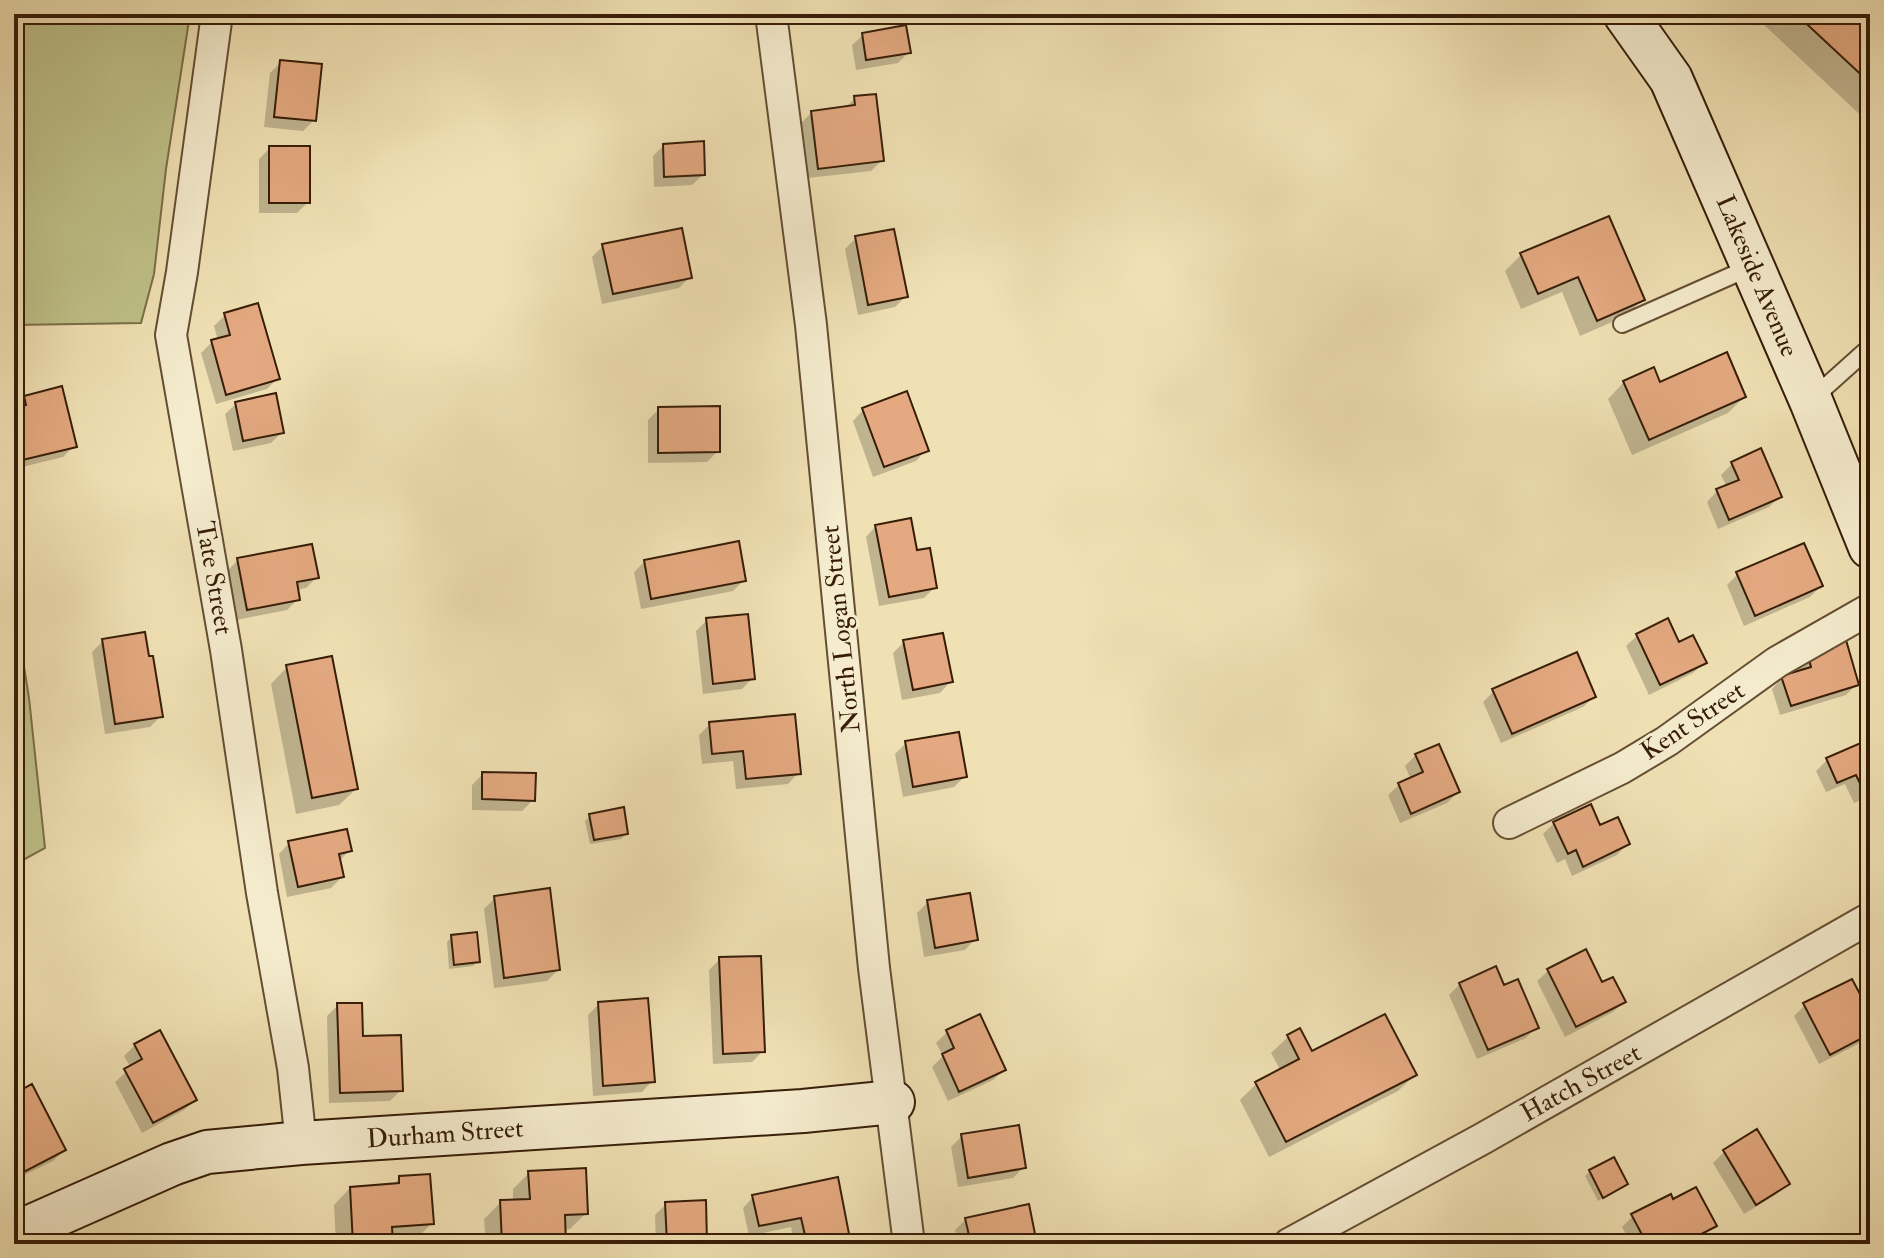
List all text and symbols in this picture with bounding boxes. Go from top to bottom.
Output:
street label: Lakeside Avenue [1709,190,1805,362]
street label: Tate Street [188,519,240,637]
street label: North Logan Street [814,523,868,735]
street label: Kent Street [1635,675,1751,767]
street label: Hatch Street [1515,1037,1647,1129]
street label: Durham Street [366,1113,524,1155]

